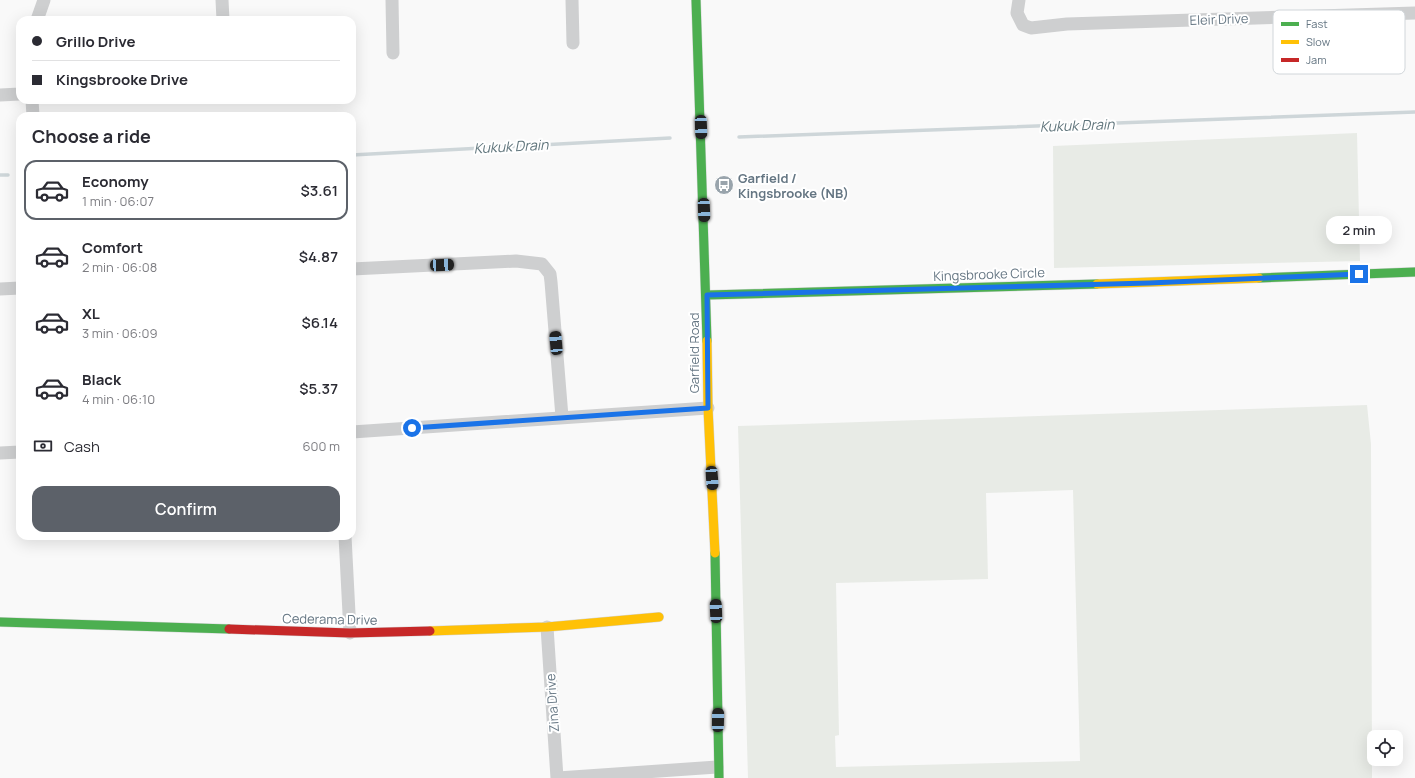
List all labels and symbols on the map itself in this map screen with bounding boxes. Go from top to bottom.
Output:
street label: Eleir Drive [1189,9,1249,29]
legend [1273,10,1405,74]
text: Fast [1306,16,1328,31]
text: Slow [1306,34,1331,49]
text: Jam [1306,52,1327,67]
water label: Kukuk Drain [1039,114,1115,136]
car [695,115,707,139]
water label: Kukuk Drain [473,135,549,157]
place label: Garfield / Kingsbrooke (NB) [738,169,849,202]
bus stop icon: Garfield / Kingsbrooke (NB) [713,174,735,196]
car [698,198,710,222]
callout: 2 min [1326,216,1392,244]
car [430,258,454,272]
street label: Kingsbrooke Circle [933,263,1046,285]
route end [1350,265,1368,283]
street label: Garfield Road [685,313,703,393]
car [549,331,563,355]
route start [403,419,421,437]
car [705,466,719,490]
car [710,599,722,623]
street label: Cederama Drive [282,609,378,629]
street label: Zina Drive [541,673,563,733]
car [712,708,724,732]

